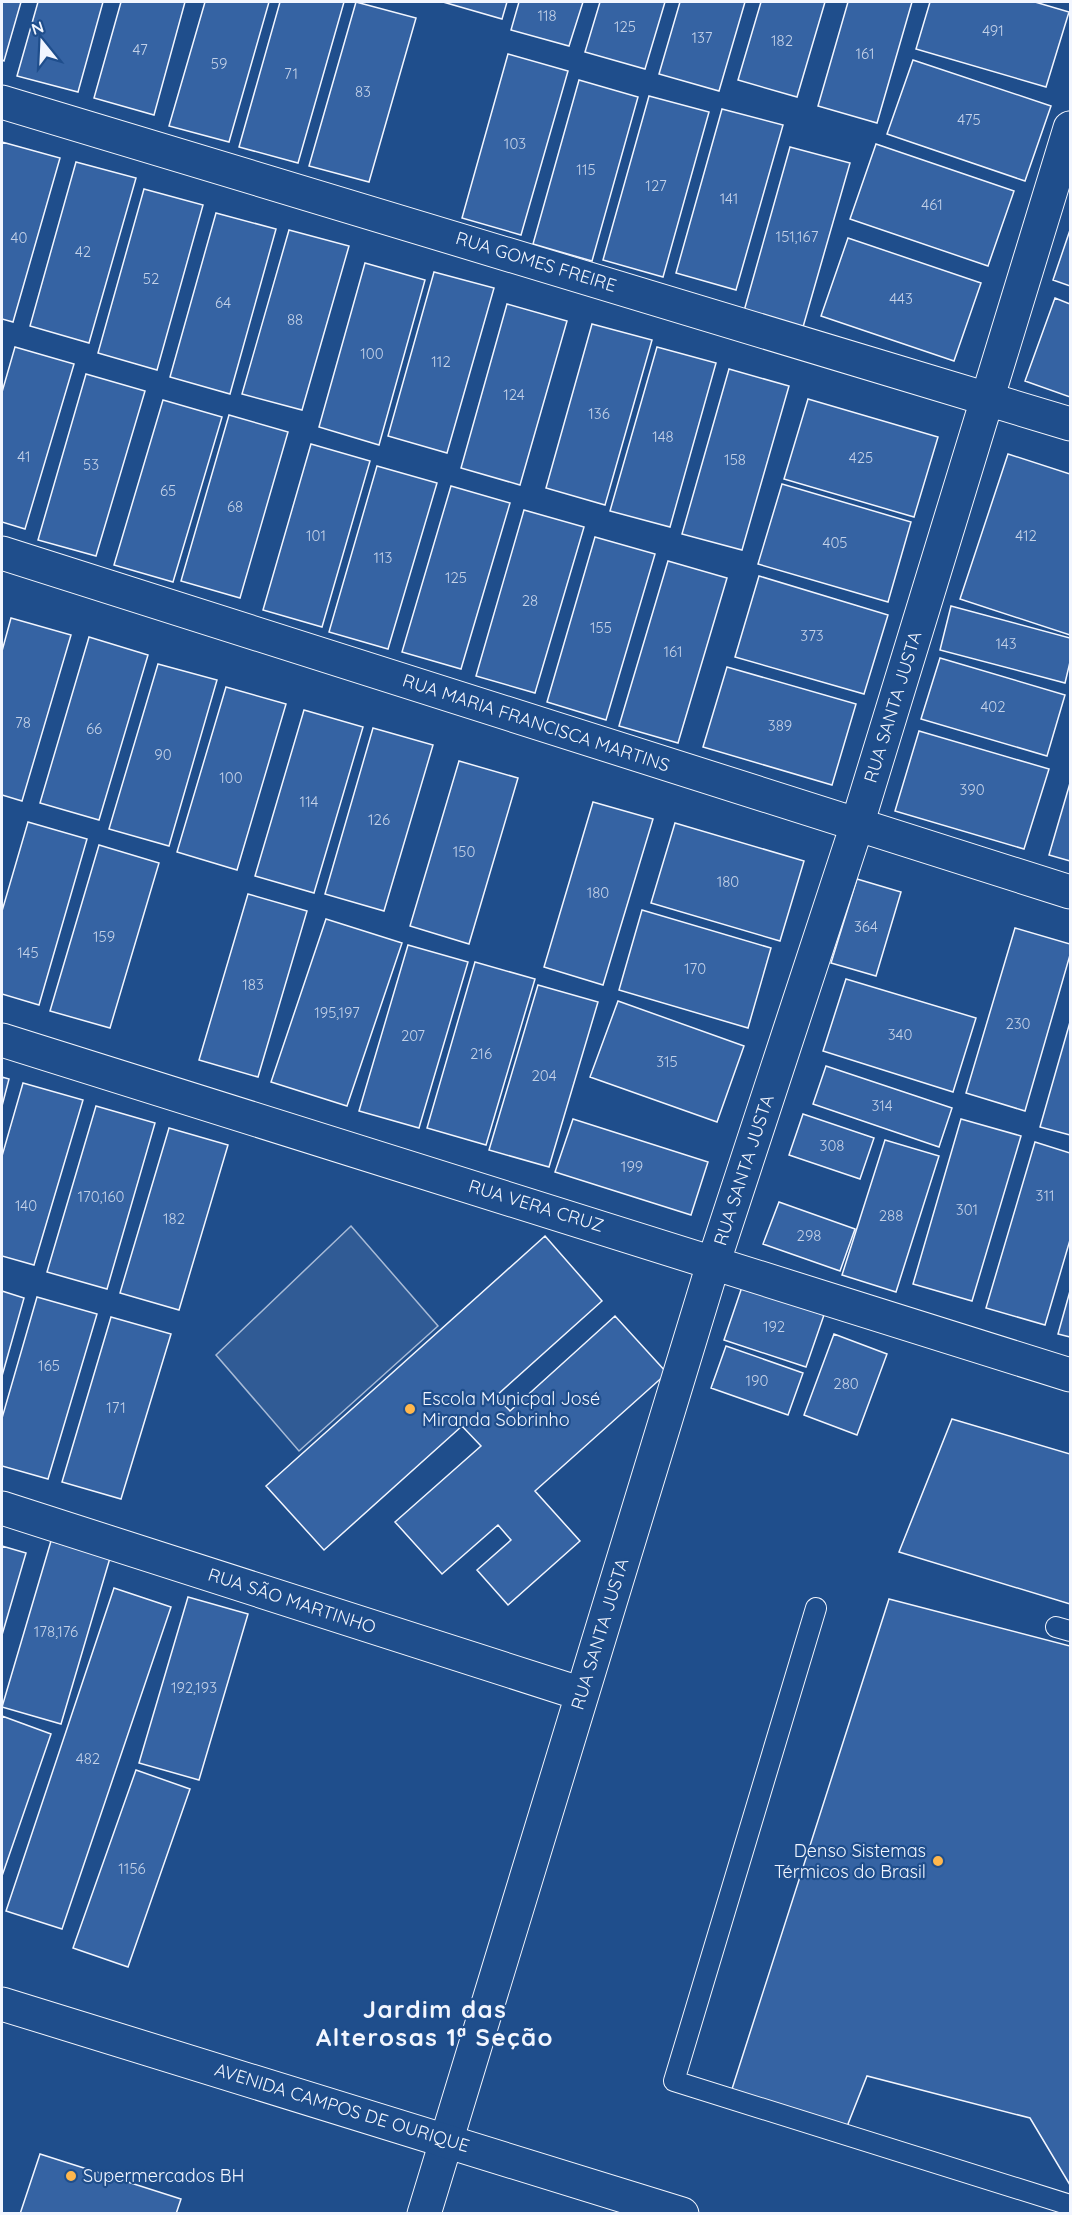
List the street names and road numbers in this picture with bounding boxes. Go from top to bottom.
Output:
street label: RUA GOMES FREIRE [453,226,619,297]
street label: RUA SANTA JUSTA [859,628,927,785]
street label: RUA MARIA FRANCISCA MARTINS [400,668,673,777]
street label: RUA SANTA JUSTA [708,1091,779,1248]
street label: RUA VERA CRUZ [466,1174,607,1237]
street label: RUA SANTA JUSTA [566,1555,634,1712]
street label: RUA SÃO MARTINHO [205,1563,379,1639]
street label: AVENIDA CAMPOS DE OURIQUE [212,2058,472,2157]

